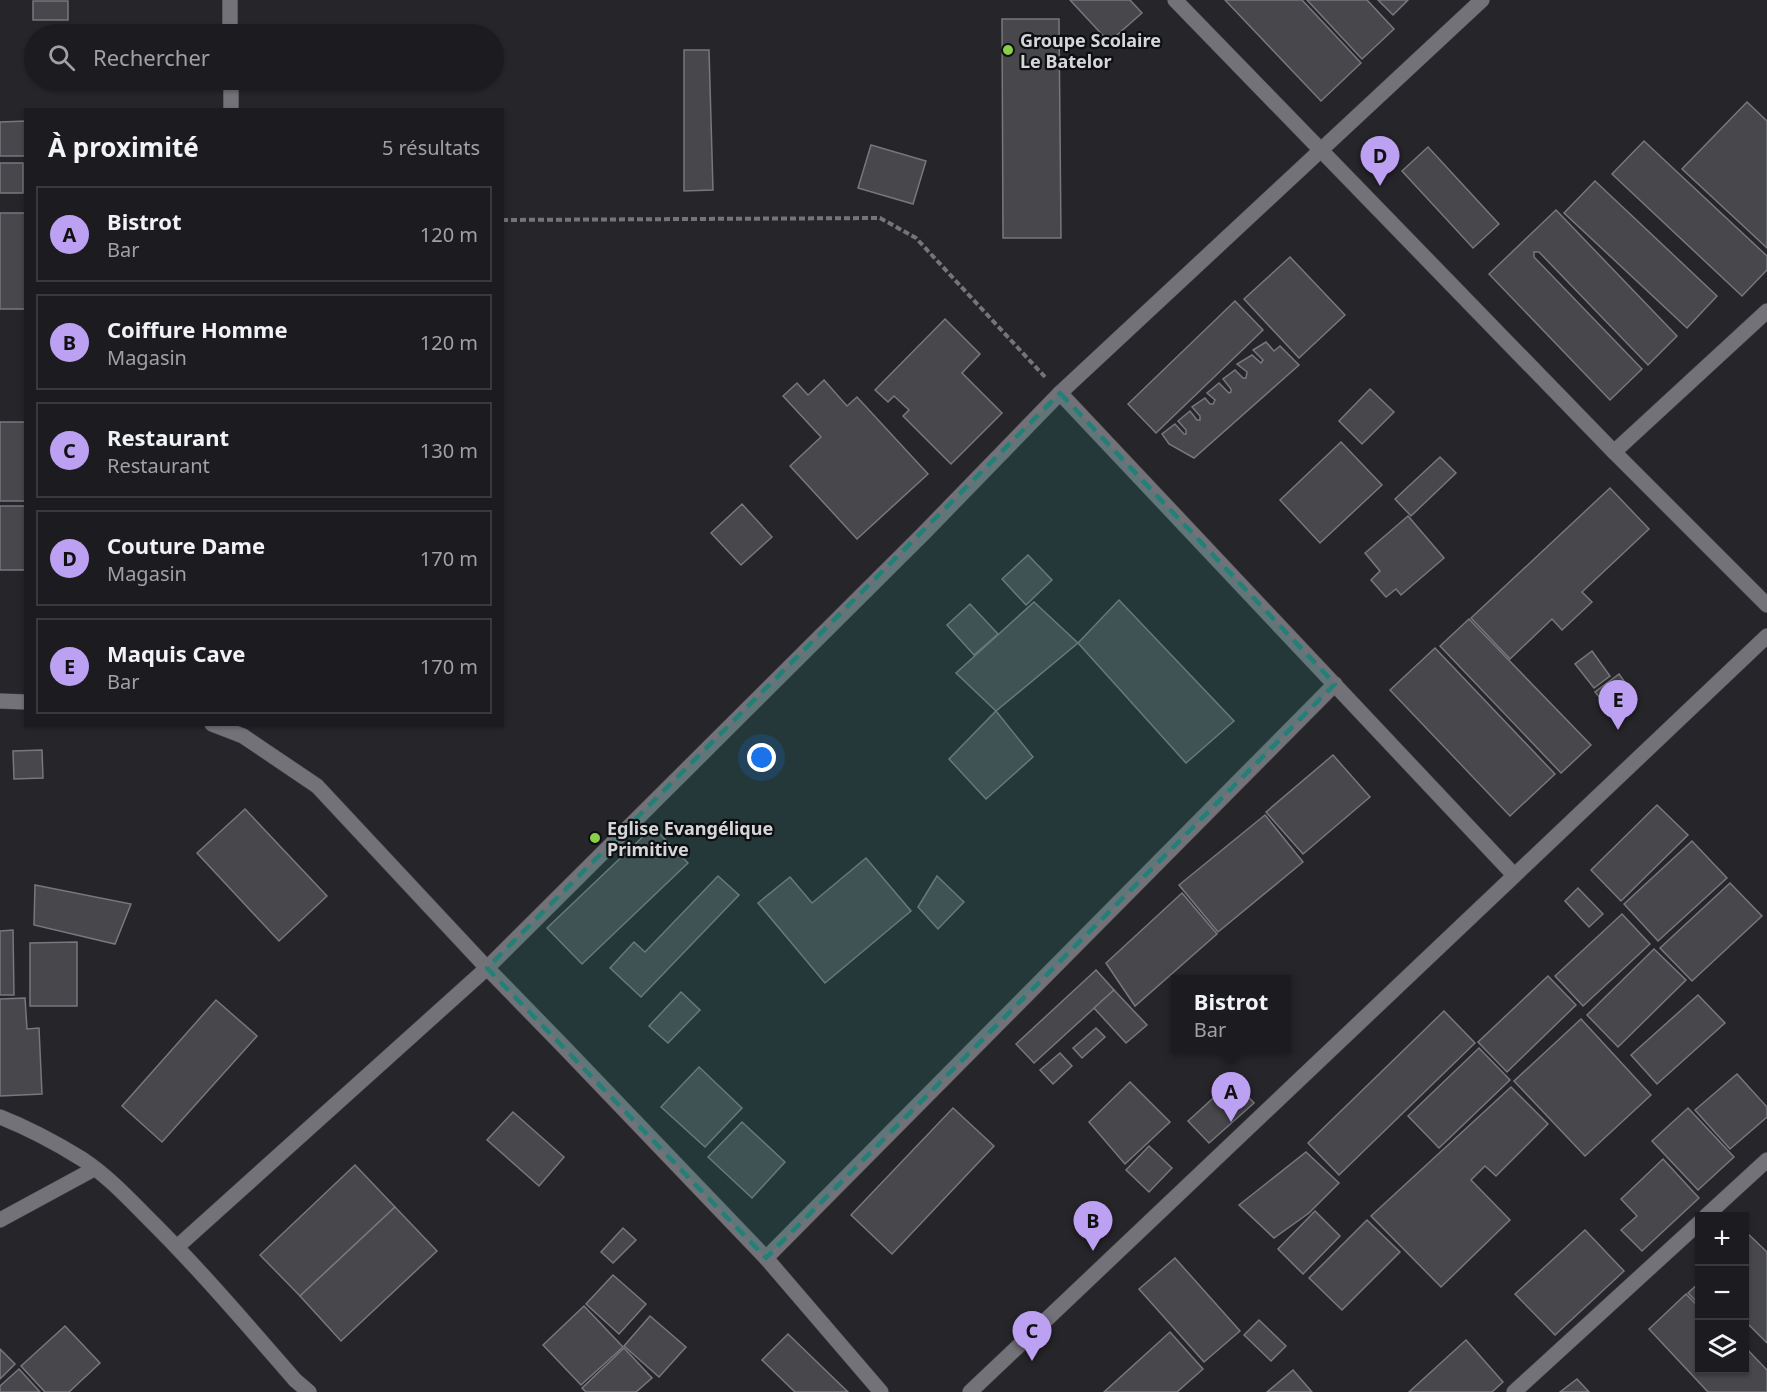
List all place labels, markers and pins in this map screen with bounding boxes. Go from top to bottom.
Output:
place label: Groupe Scolaire Le Batelor [1020,28,1161,73]
marker: Groupe Scolaire Le Batelor [1001,43,1015,57]
pin: D [1360,136,1400,186]
pin: E [1598,680,1638,730]
place label: Eglise Evangélique Primitive [607,816,773,861]
marker: Eglise Evangélique Primitive [588,831,602,845]
pin: A [1212,1072,1250,1122]
pin: B [1074,1202,1112,1251]
pin: C [1012,1312,1052,1361]

